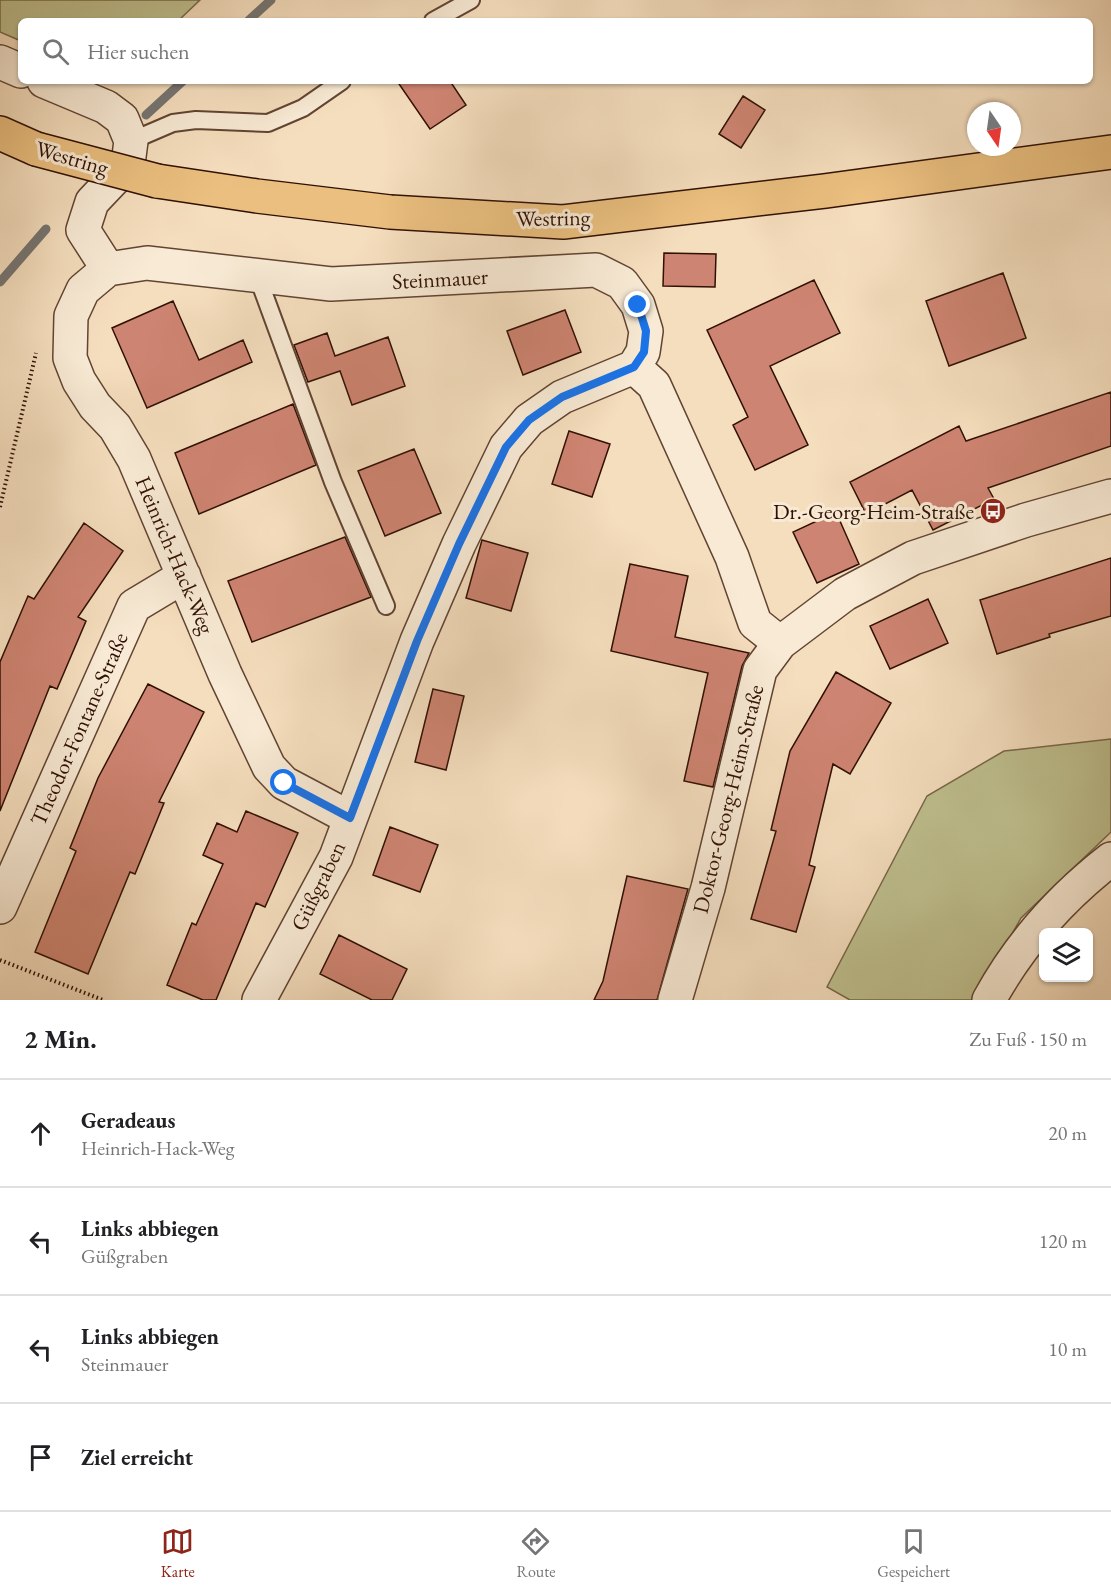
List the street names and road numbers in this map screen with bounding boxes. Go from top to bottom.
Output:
street label: Westring [32,134,112,182]
street label: Westring [516,203,591,233]
street label: Steinmauer [391,262,489,296]
street label: Heinrich-Hack-Weg [129,472,222,639]
street label: Theodor-Fontane-Straße [23,627,135,830]
street label: Doktor-Georg-Heim-Straße [686,681,771,916]
street label: Güßgraben [284,836,352,935]

